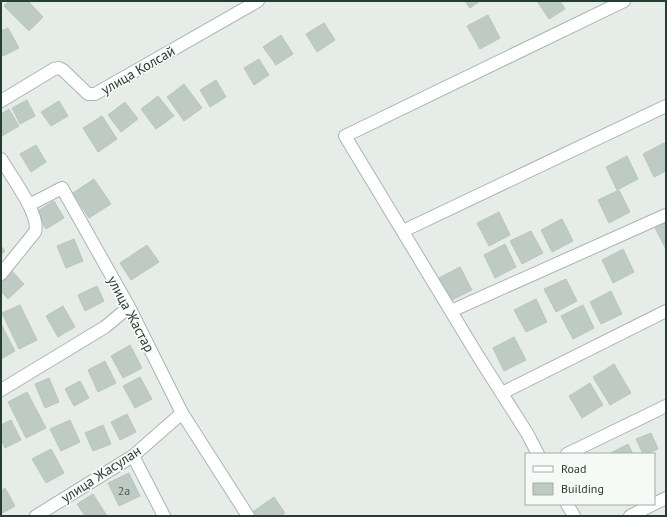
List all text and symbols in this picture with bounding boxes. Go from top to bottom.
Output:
street label: улица Колсай [98,42,178,98]
street label: улица Жастар [103,273,159,355]
street label: улица Жасулан [58,442,144,506]
legend [525,453,655,505]
text: Road [561,461,586,476]
text: Building [561,481,604,496]
house number: 2а [118,483,130,498]

